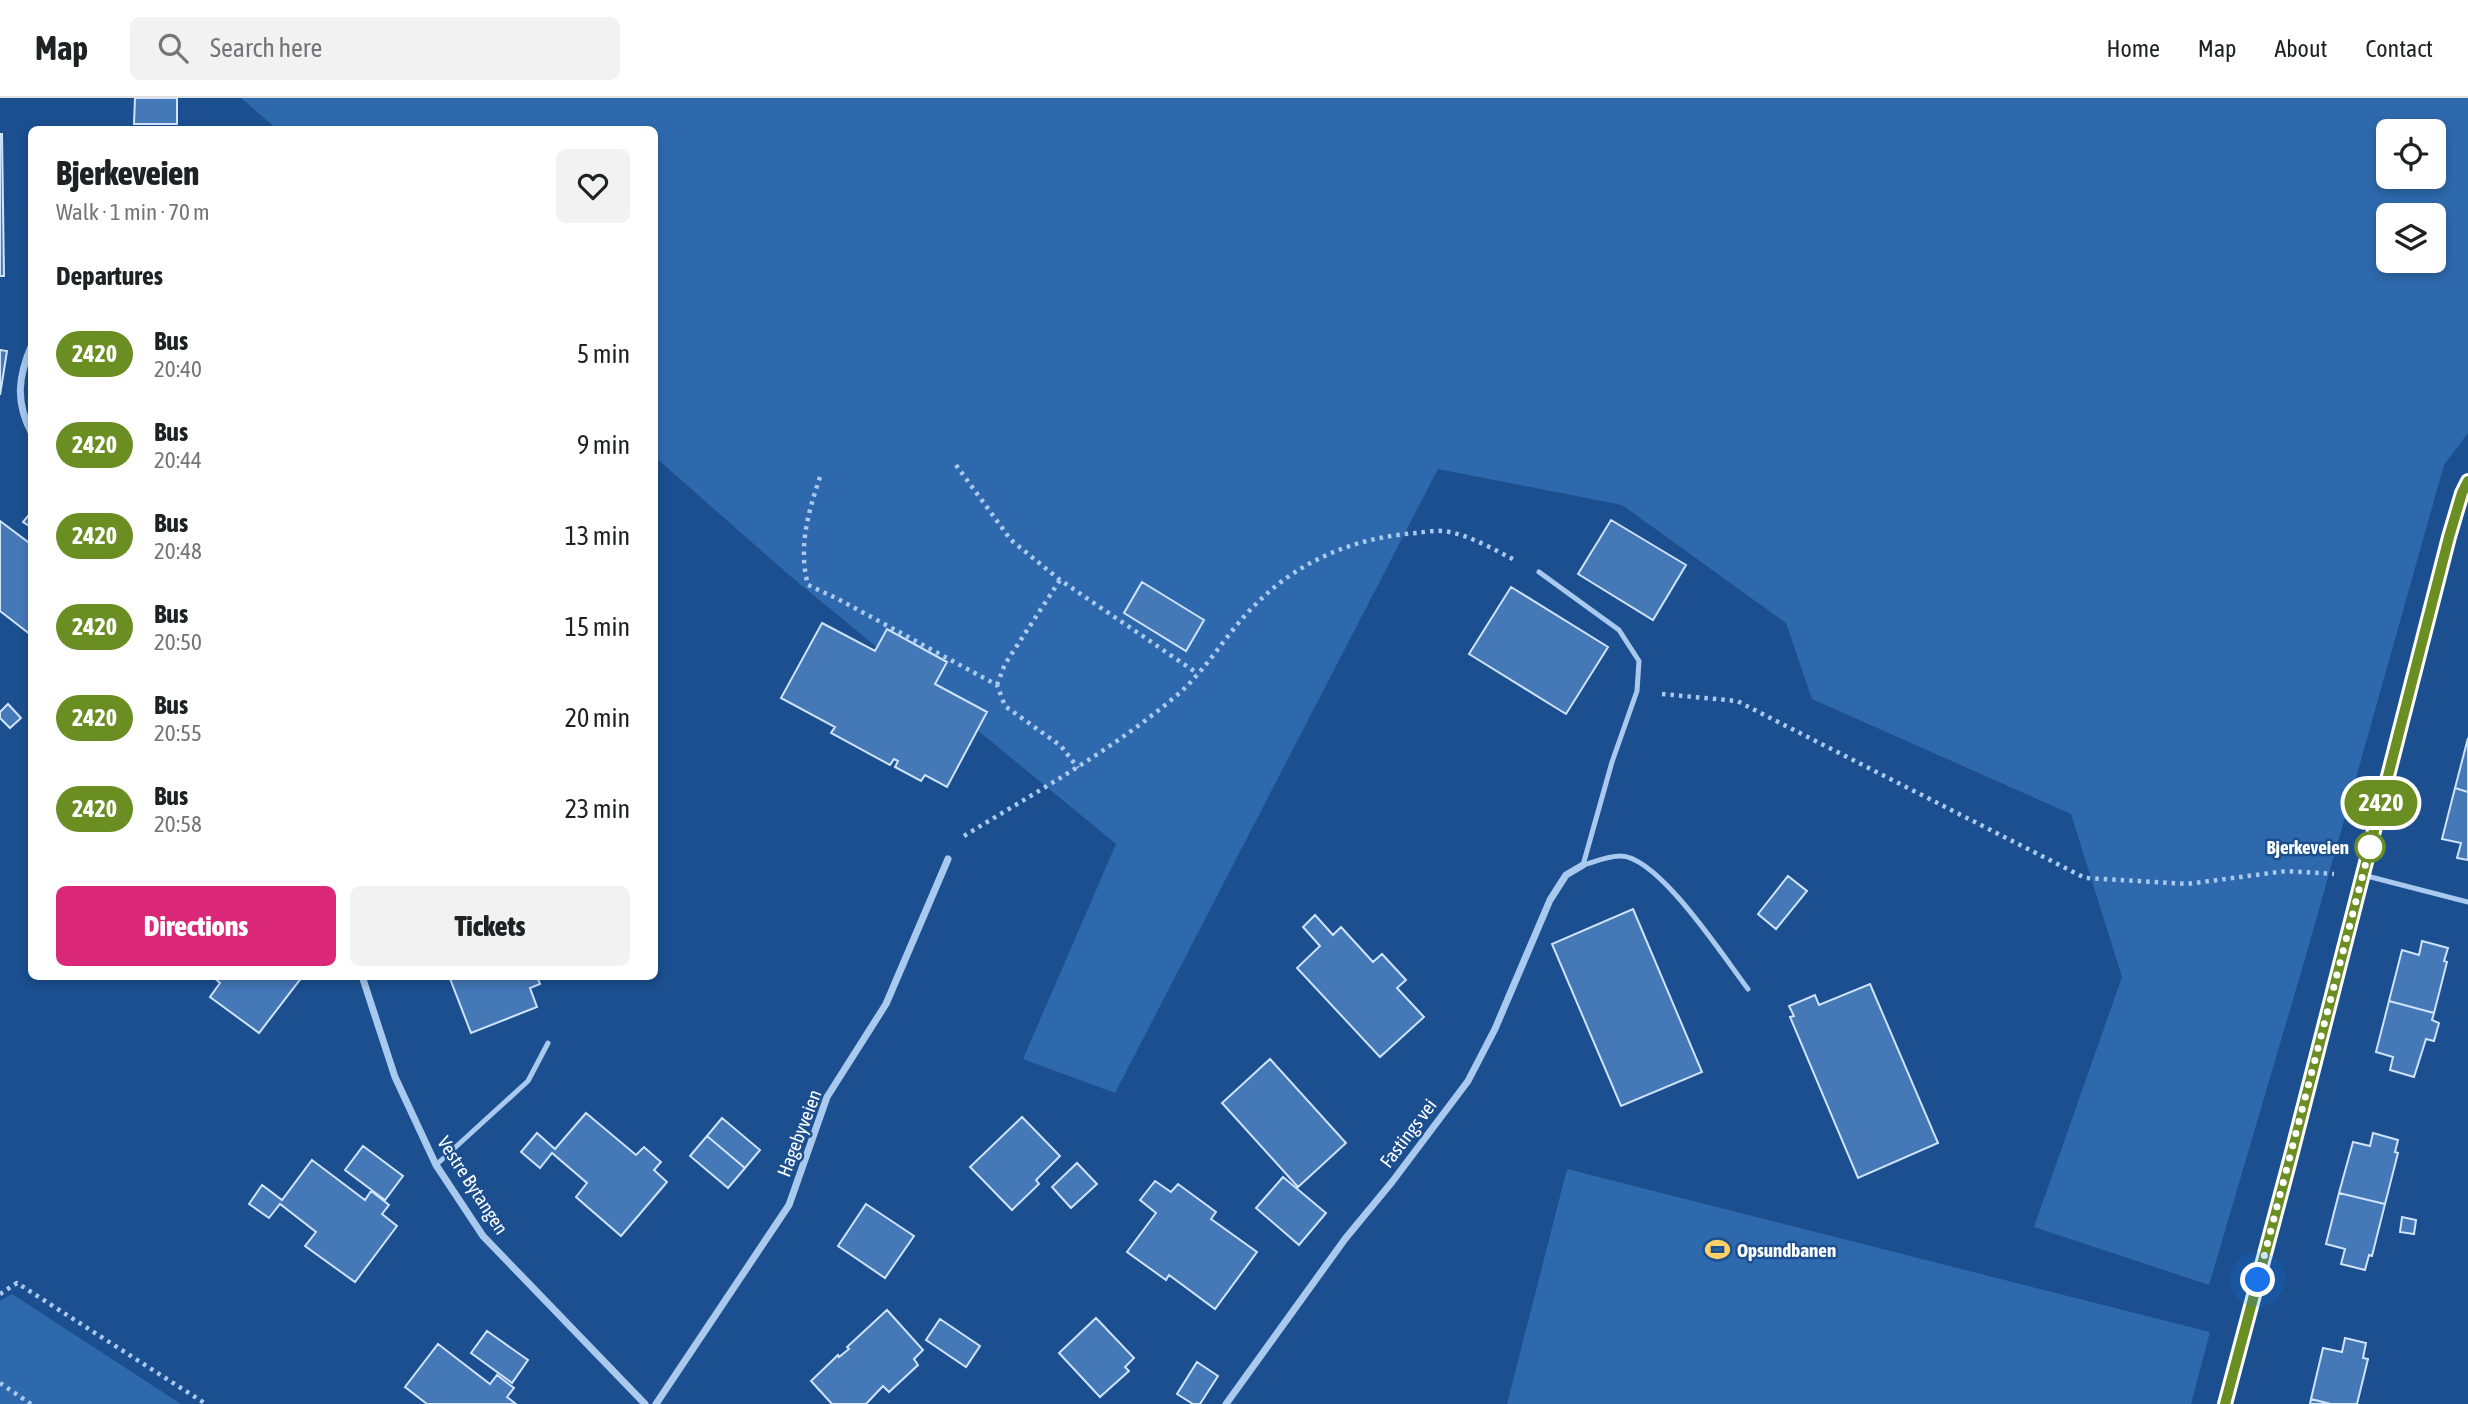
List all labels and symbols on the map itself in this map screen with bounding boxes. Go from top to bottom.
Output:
line badge: 2420 [2332,780,2430,826]
marker: Bjerkeveien [2355,832,2385,862]
place label: Bjerkeveien [2267,836,2349,858]
street label: Hagebyveien [772,1086,826,1180]
street label: Fastings vei [1375,1094,1441,1172]
street label: Vestre Bytangen [433,1132,513,1238]
sports icon: Opsundbanen [1703,1236,1731,1264]
place label: Opsundbanen [1737,1239,1836,1261]
your location [2240,1262,2275,1297]

